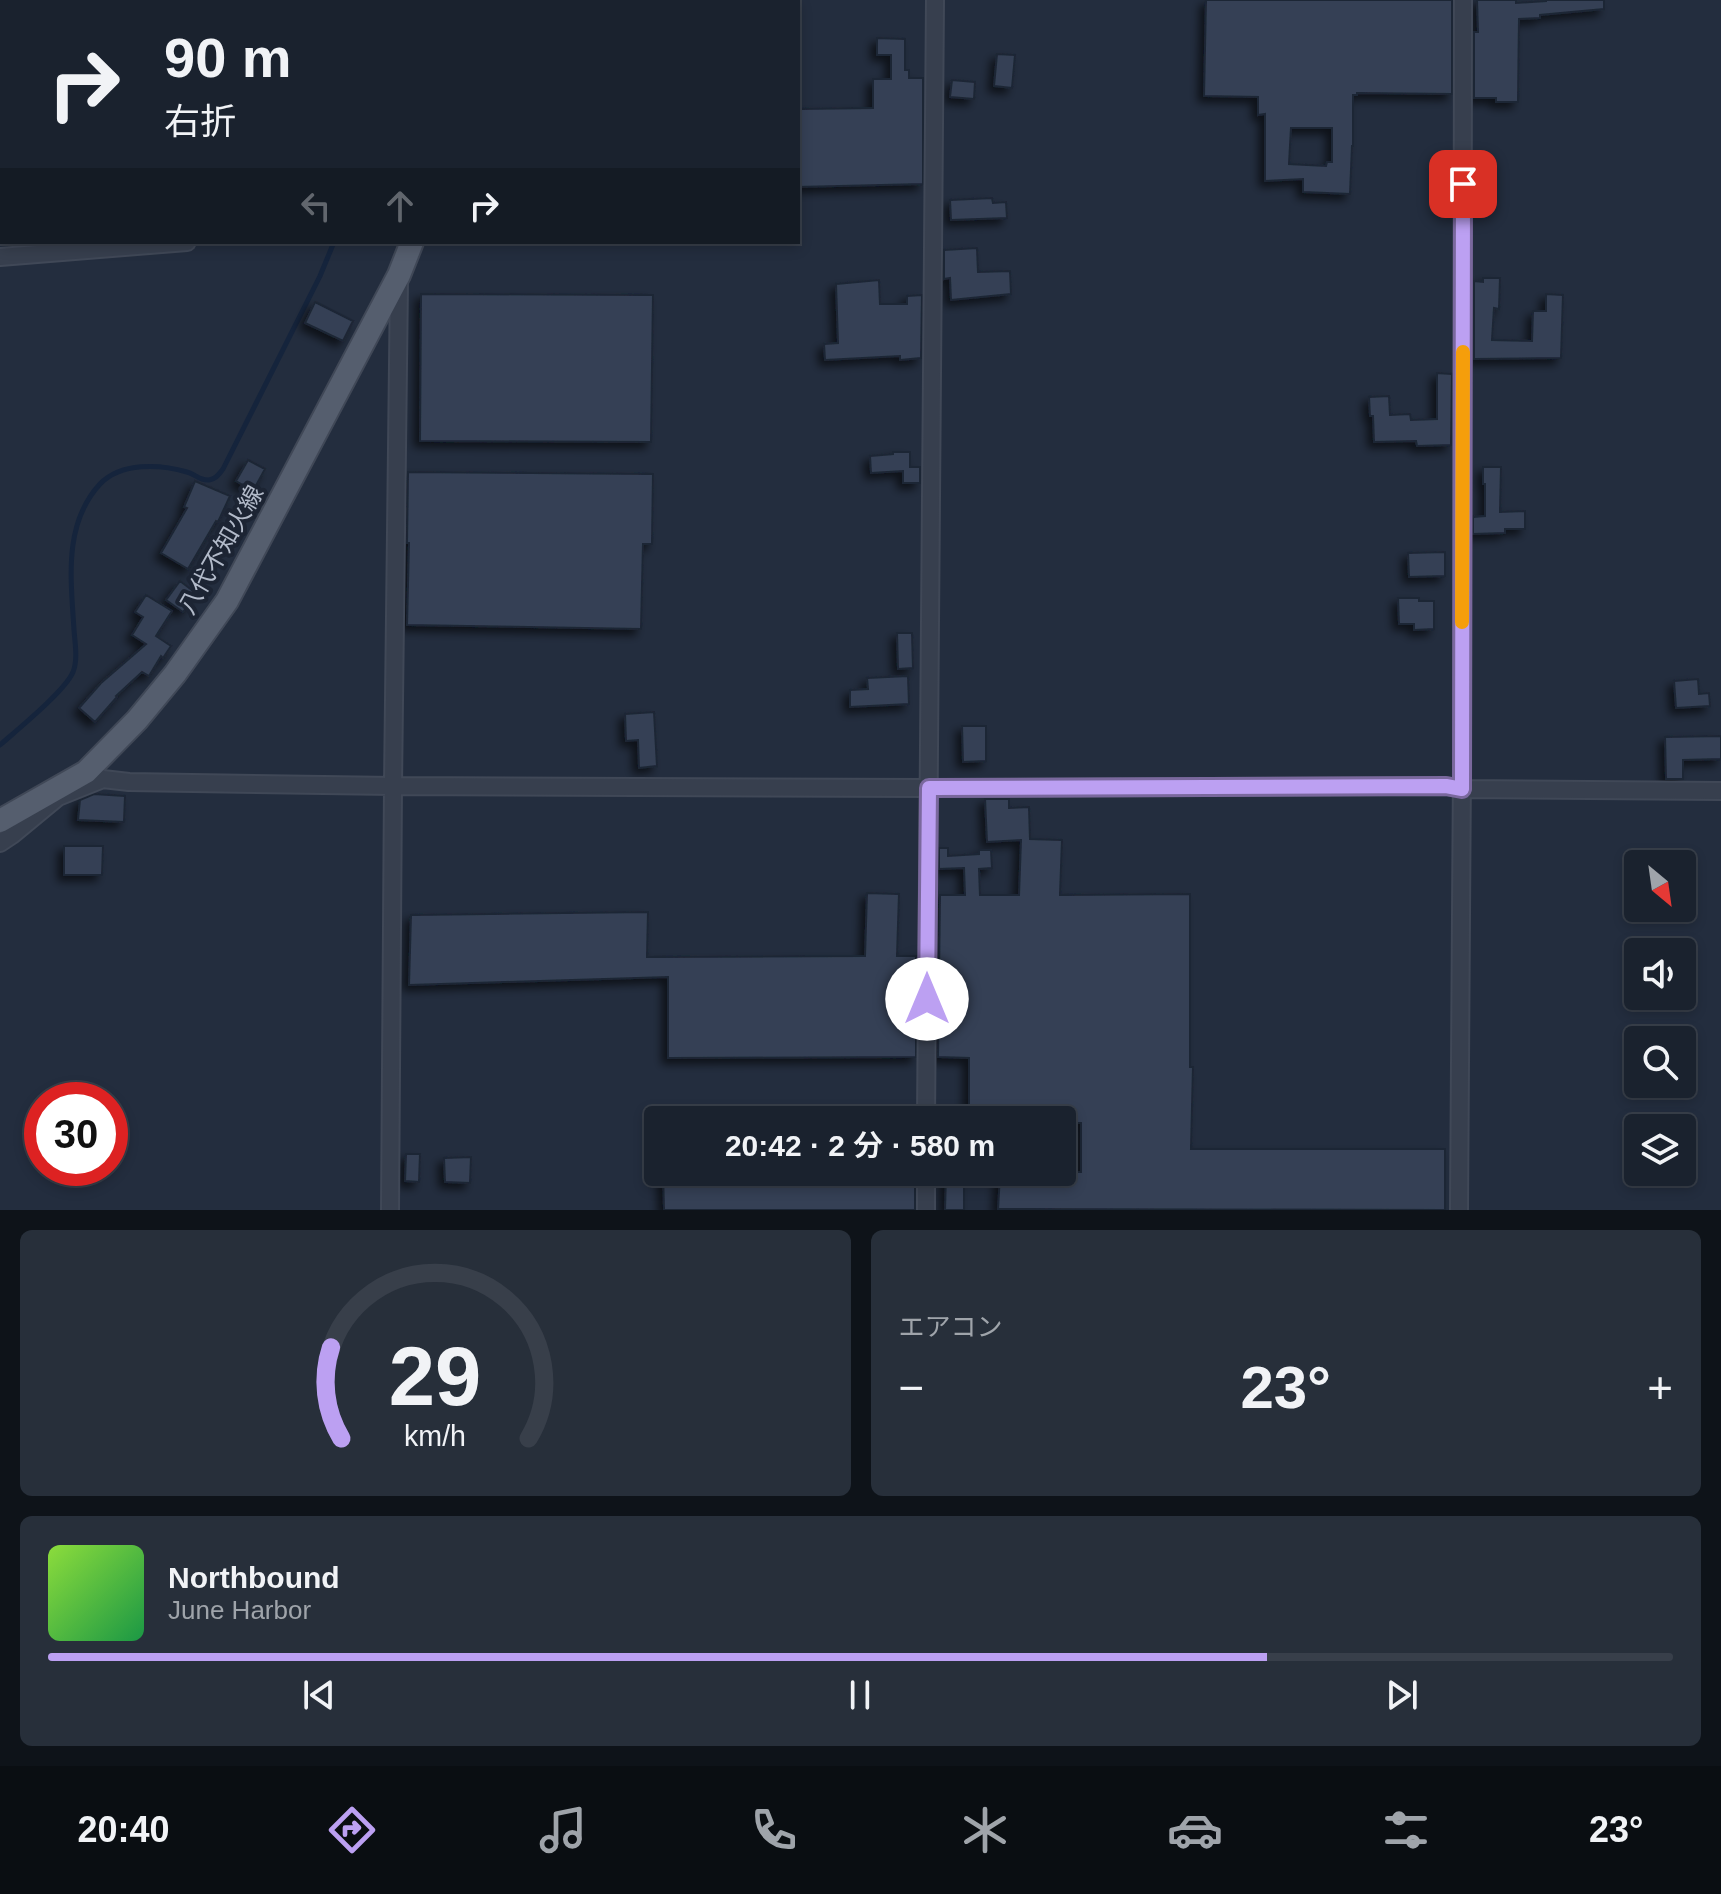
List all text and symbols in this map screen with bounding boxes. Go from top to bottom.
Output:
text: 90 m [164,26,292,89]
icon: right [32,32,136,136]
text: 右折 [164,101,236,142]
pin [1429,150,1497,218]
icon: arrive [1441,162,1485,206]
icon: left [294,184,338,228]
icon: ahead [378,184,422,228]
icon: right [462,184,506,228]
street label: 八代不知火線 [173,481,268,619]
north arrow [1624,850,1696,922]
map controls [1624,850,1696,1186]
button: sound [1624,938,1696,1010]
position arrow [885,957,969,1041]
button: search [1624,1026,1696,1098]
speed limit sign: 30 [24,1082,128,1186]
button: layers [1624,1114,1696,1186]
text: 20:42 · 2 分 · 580 m [725,1129,995,1162]
text: エアコン [899,1312,1003,1342]
text: 29 [389,1330,482,1423]
text: 23° [1240,1354,1331,1421]
text: − [899,1363,924,1412]
text: + [1647,1363,1673,1412]
text: km/h [404,1420,466,1452]
text: Northbound [168,1561,340,1594]
text: June Harbor [168,1595,311,1625]
icon: previous [297,1673,341,1717]
icon: pause [838,1673,882,1717]
icon: next [1380,1673,1424,1717]
icon: directions [324,1802,380,1858]
icon: music [535,1802,591,1858]
icon: phone [746,1802,802,1858]
icon: climate [957,1802,1013,1858]
icon: car [1167,1802,1223,1858]
icon: filters [1378,1802,1434,1858]
text: 20:40 [77,1809,169,1850]
text: 23° [1589,1809,1644,1850]

